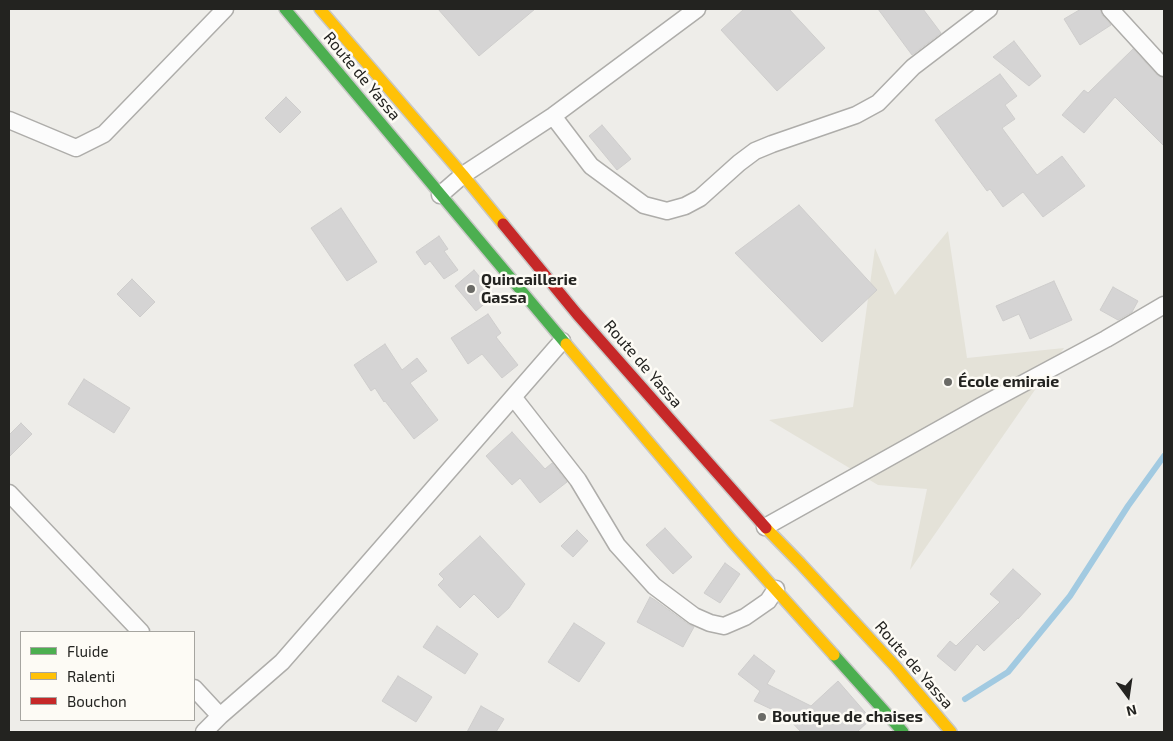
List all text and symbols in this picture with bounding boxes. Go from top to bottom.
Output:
street label: Route de Yassa [319,28,405,124]
place label: Quincaillerie Gassa [481,270,577,308]
marker: Quincaillerie Gassa [465,283,477,295]
street label: Route de Yassa [600,316,686,412]
place label: École emiraie [958,372,1059,392]
marker: École emiraie [942,376,954,388]
street label: Route de Yassa [871,617,957,713]
legend [20,631,195,721]
text: Fluide [67,642,108,660]
text: Ralenti [67,667,115,685]
north arrow [1103,671,1153,721]
text: Bouchon [67,692,127,710]
text: N [1125,702,1139,721]
place label: Boutique de chaises [772,707,923,727]
marker: Boutique de chaises [756,711,768,723]

